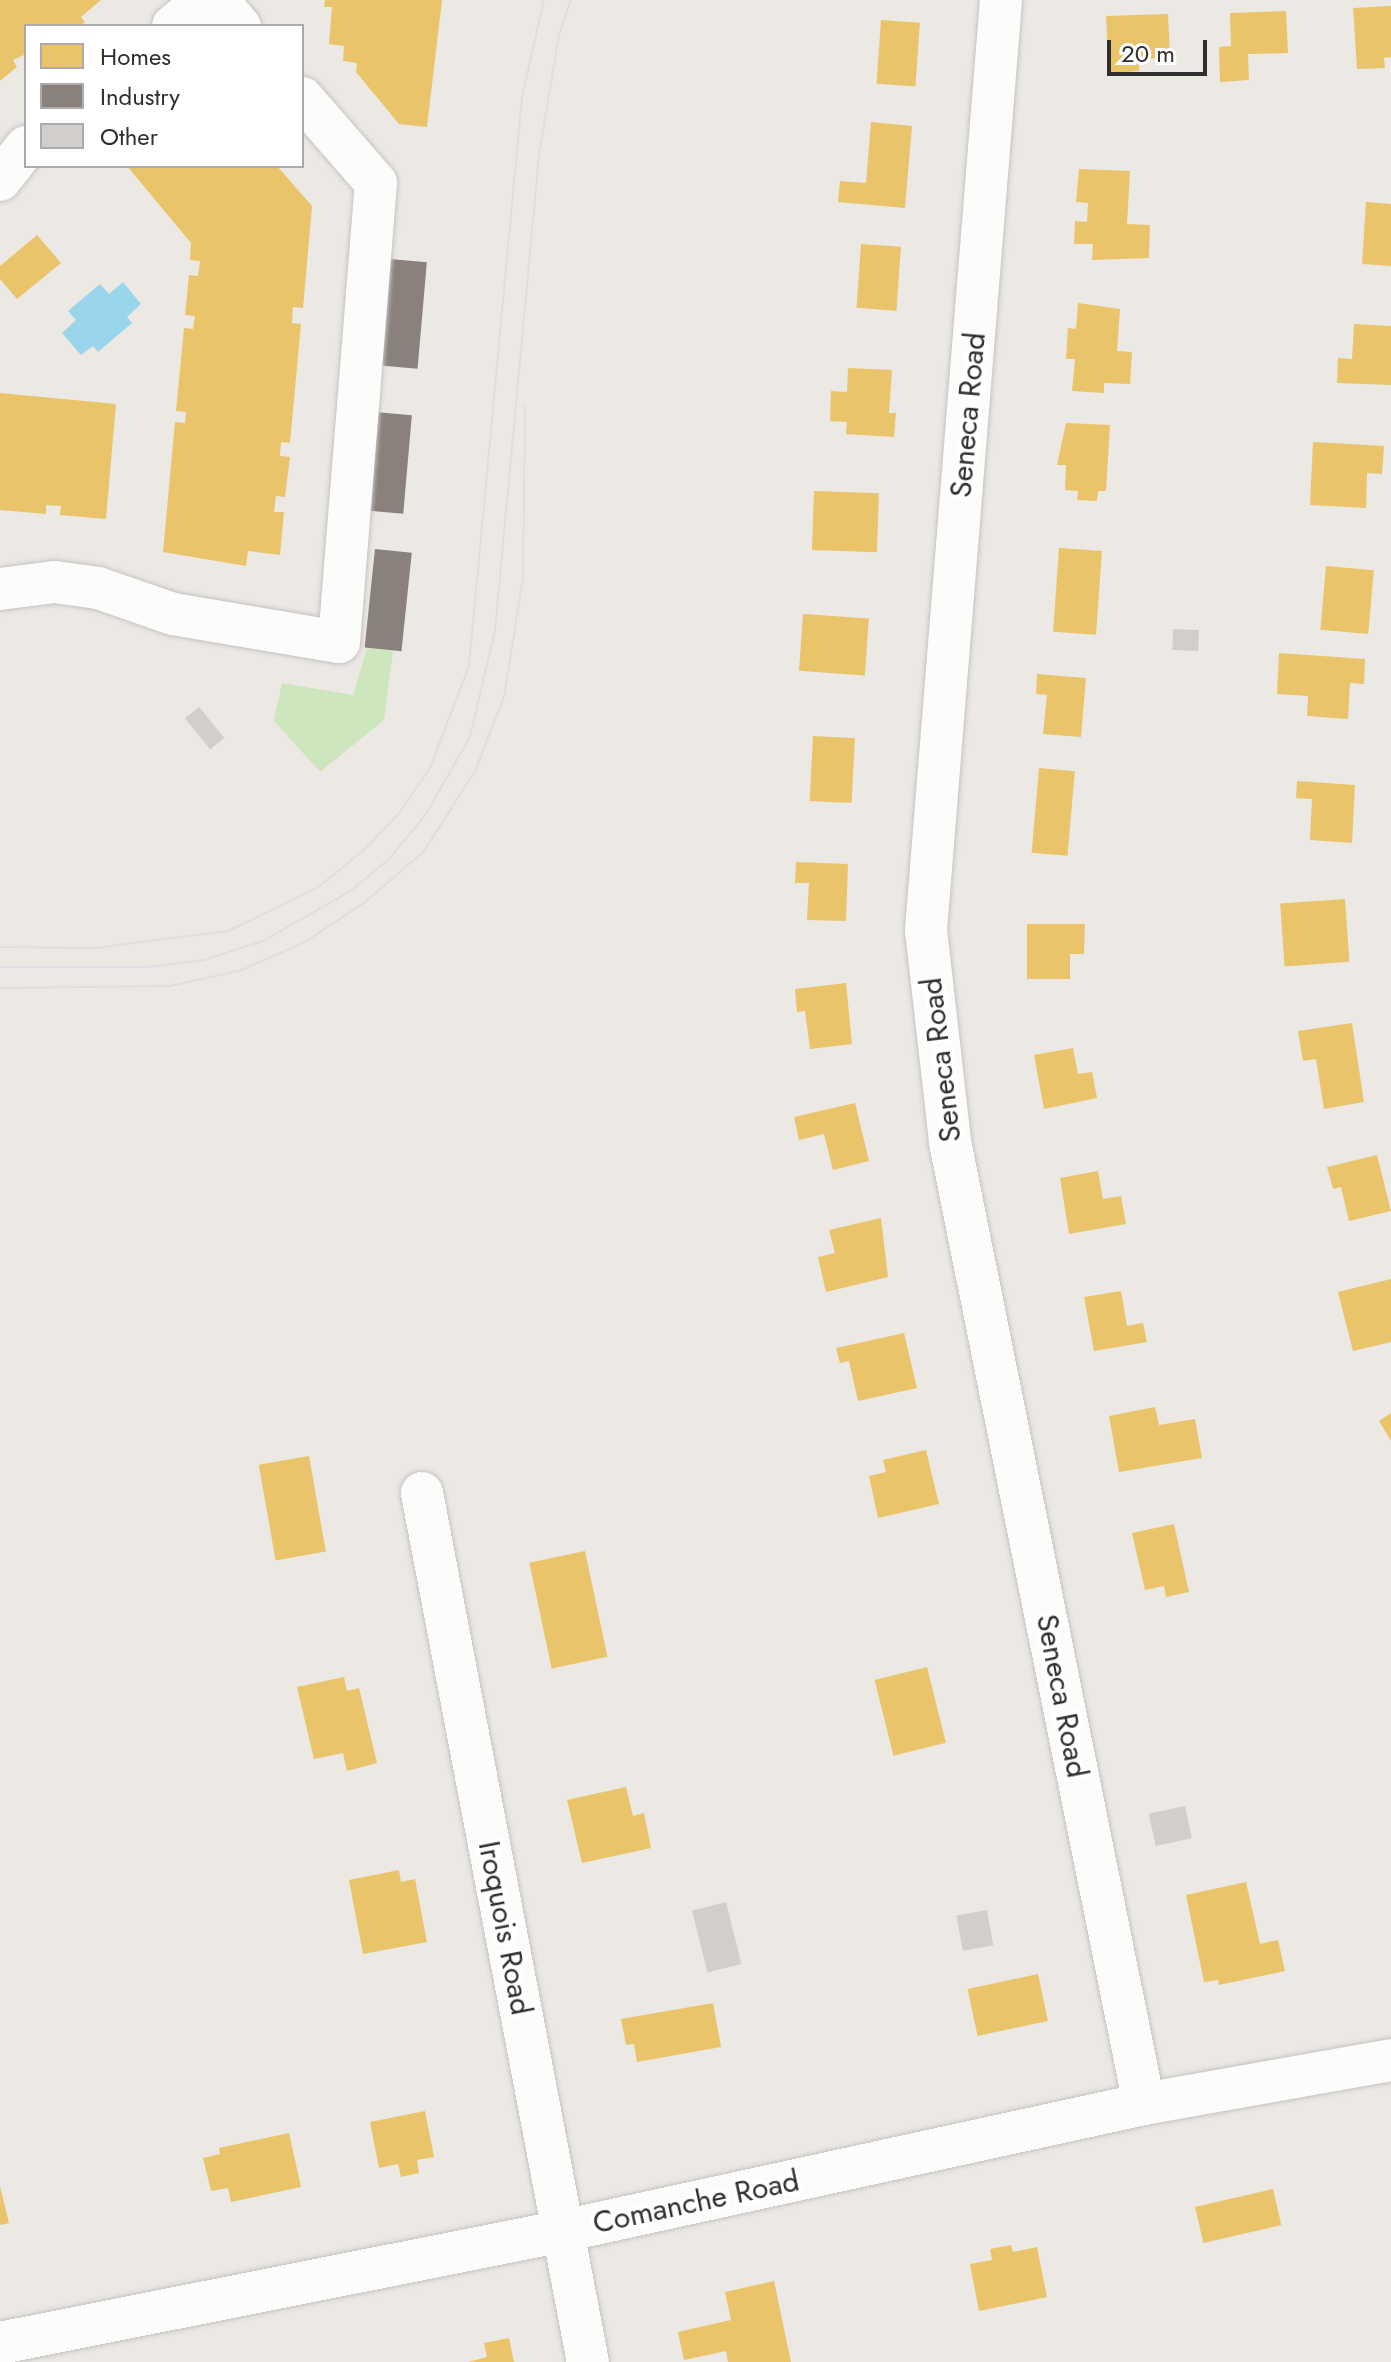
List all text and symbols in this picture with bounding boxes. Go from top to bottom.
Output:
legend [24,24,304,168]
scale bar [1111,24,1211,74]
text: 20 m [1121,36,1175,71]
text: Homes [100,39,171,74]
text: Industry [100,79,180,114]
text: Other [100,119,158,154]
street label: Seneca Road [943,331,993,499]
street label: Seneca Road [913,976,969,1144]
street label: Seneca Road [1029,1611,1095,1781]
street label: Iroquois Road [471,1838,539,2018]
street label: Comanche Road [590,2163,802,2241]

